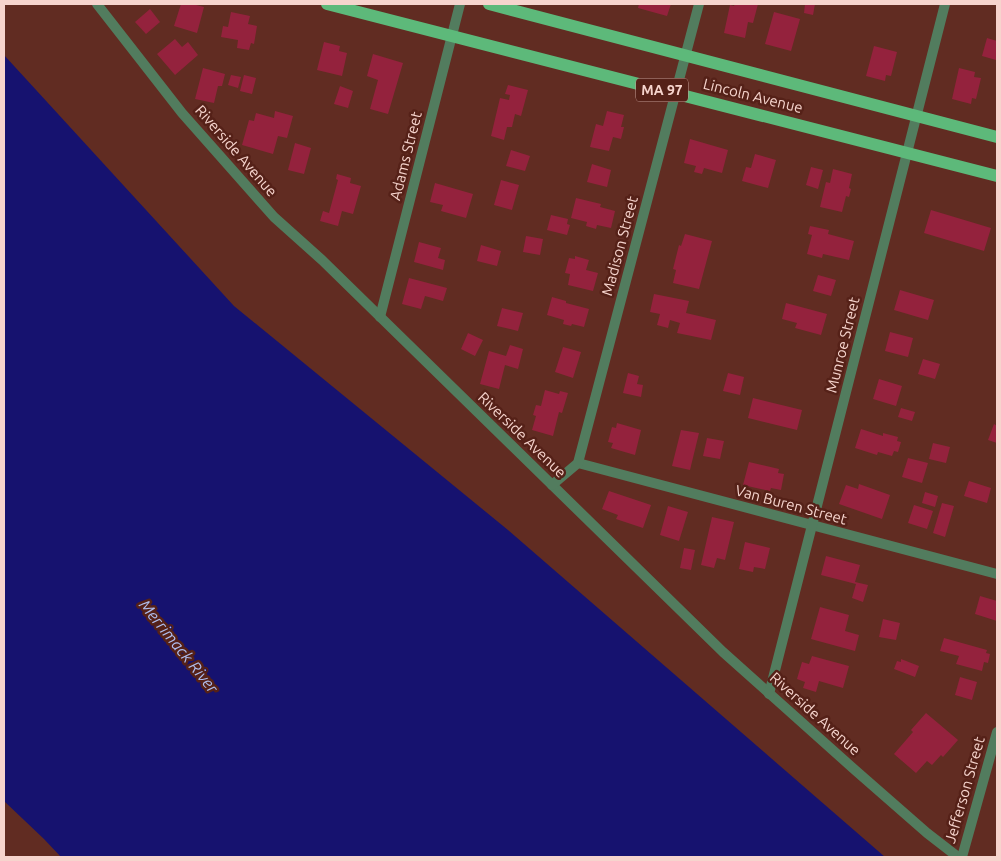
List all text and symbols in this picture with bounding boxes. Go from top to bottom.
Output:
street label: Lincoln Avenue [702,75,805,116]
road number: MA 97 [636,78,688,102]
street label: Riverside Avenue [192,102,281,200]
street label: Adams Street [386,110,425,202]
street label: Madison Street [598,194,641,297]
street label: Munroe Street [822,295,863,395]
street label: Riverside Avenue [475,388,570,481]
street label: Van Buren Street [733,481,849,528]
water label: Merrimack River [136,596,223,697]
street label: Riverside Avenue [767,669,864,759]
street label: Jefferson Street [941,734,988,845]

